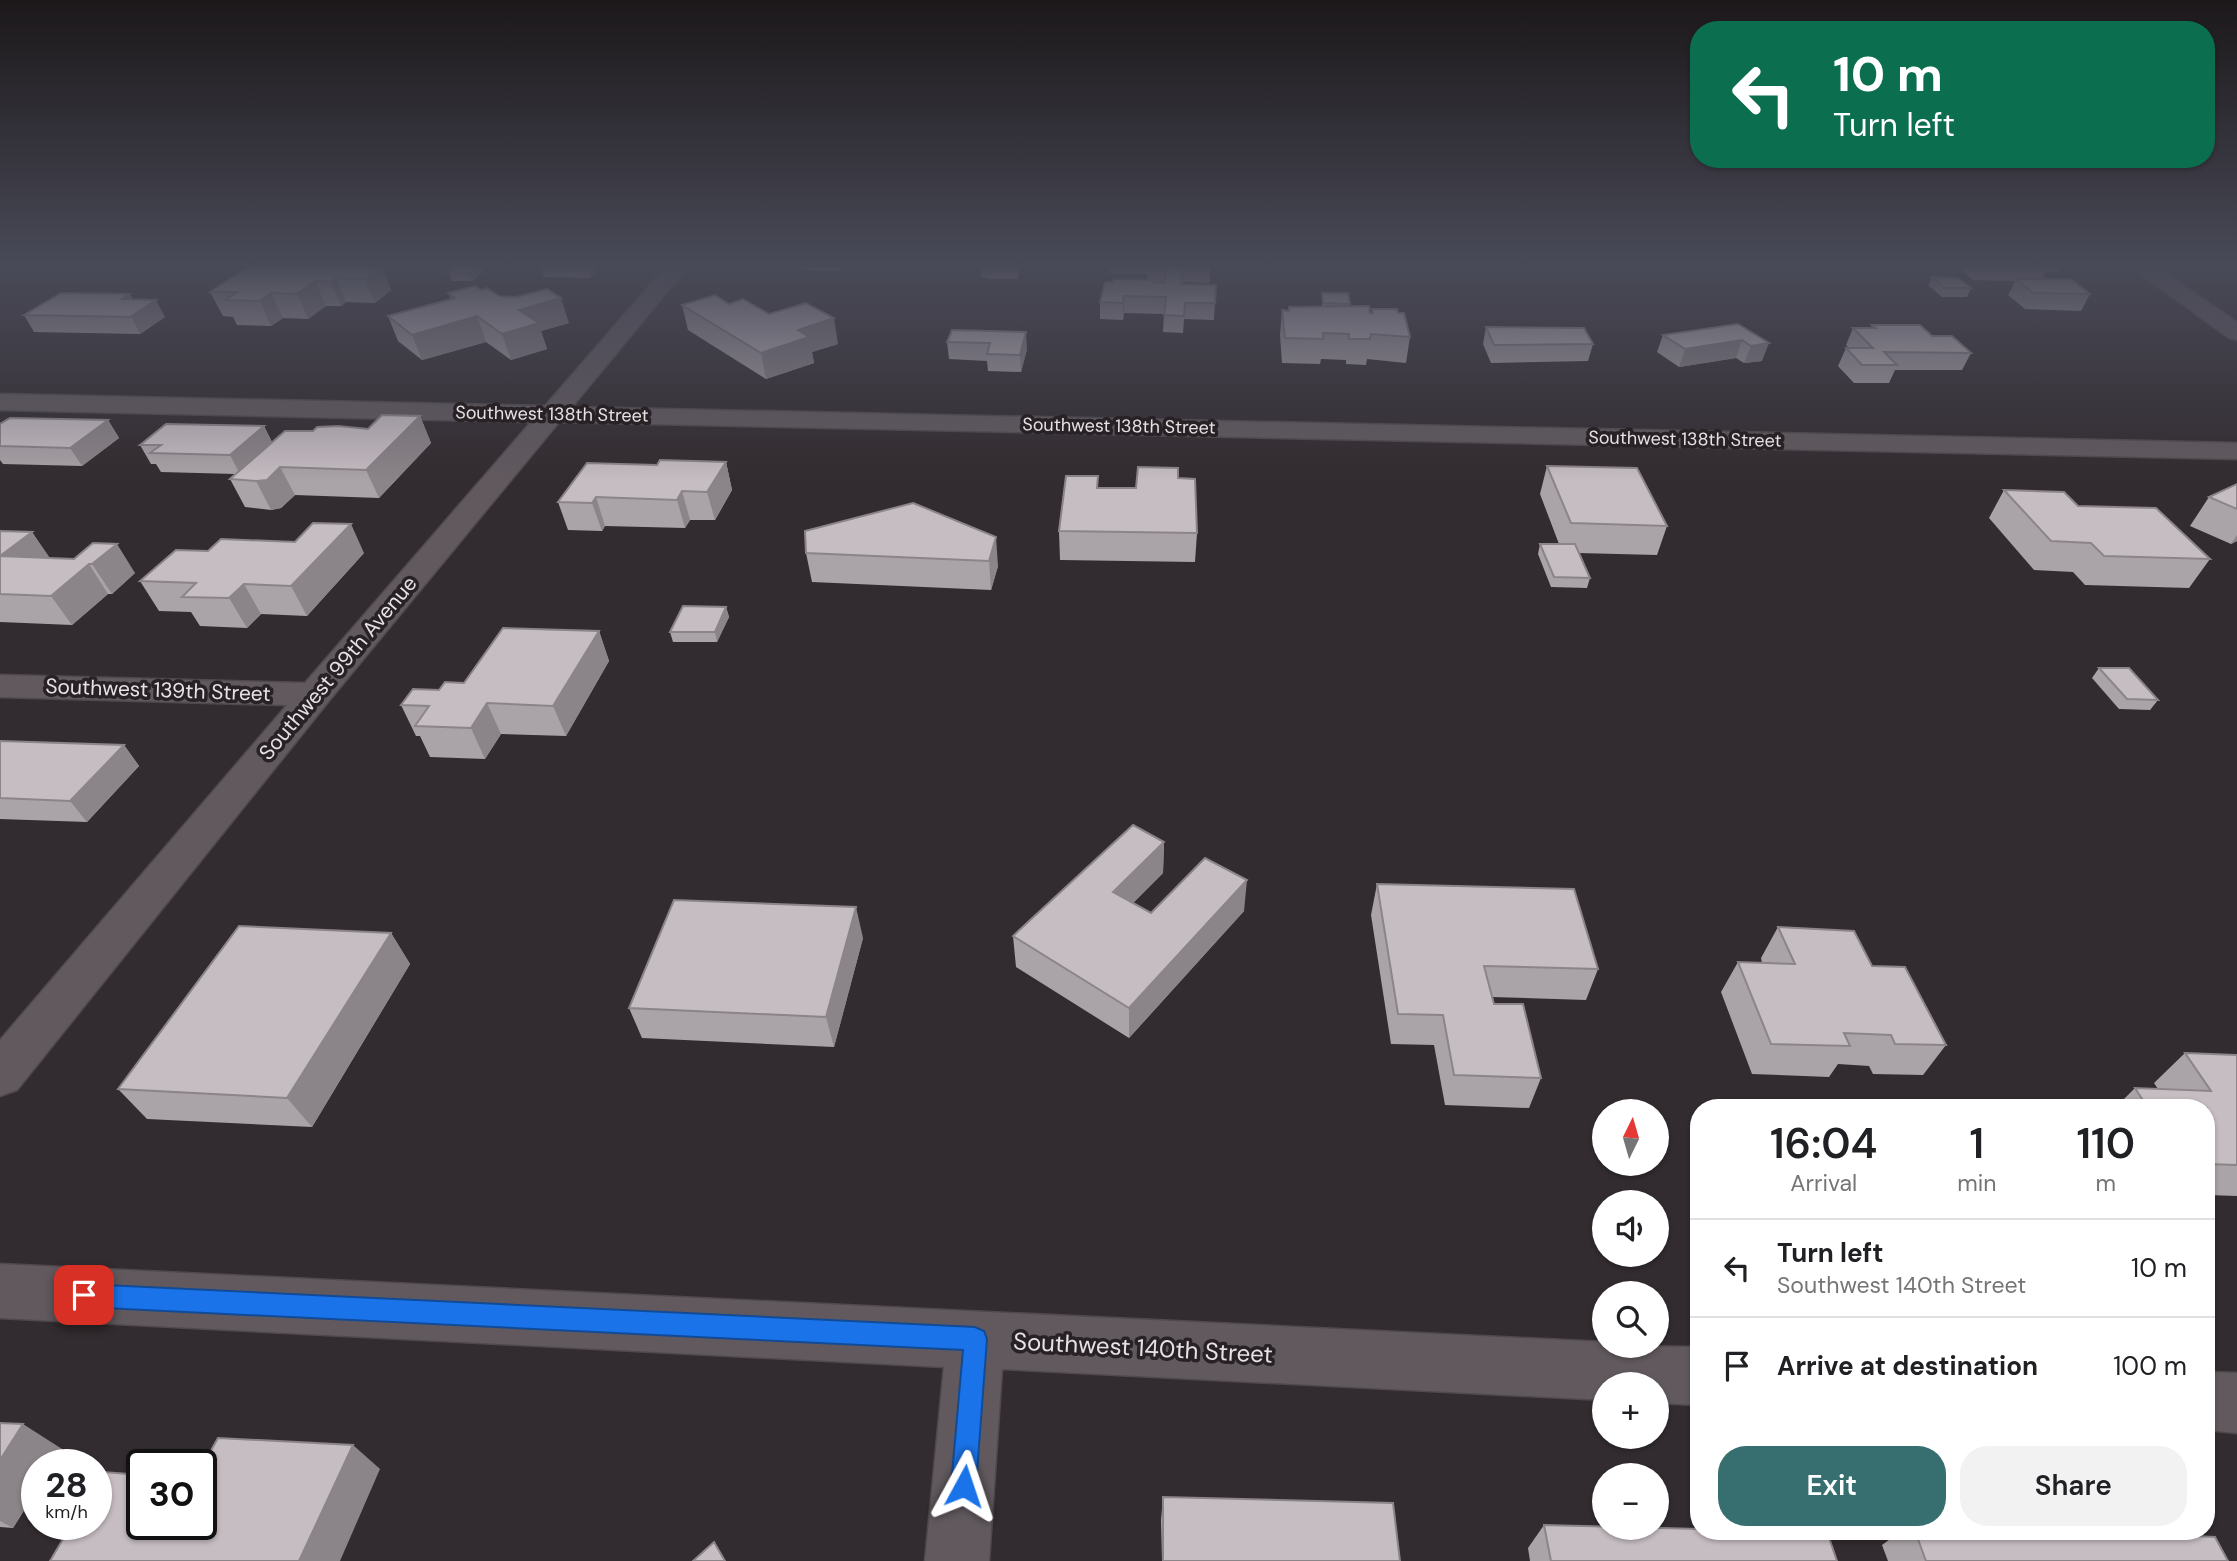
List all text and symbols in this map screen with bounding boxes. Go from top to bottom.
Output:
text: 10 m [1833,42,1943,106]
icon: left [1718,49,1809,140]
text: Turn left [1833,104,1955,146]
street label: Southwest 138th Street [455,400,649,428]
street label: Southwest 138th Street [1022,412,1216,440]
street label: Southwest 138th Street [1588,425,1782,453]
street label: Southwest 99th Avenue [253,570,423,766]
street label: Southwest 139th Street [45,672,271,708]
north arrow [1592,1099,1670,1176]
map controls [1592,1099,1669,1540]
text: 16:04 [1770,1116,1877,1171]
text: 1 [1970,1116,1984,1171]
text: 110 [2076,1116,2135,1171]
text: Arrival [1790,1168,1857,1198]
text: min [1957,1168,1996,1198]
text: m [2095,1168,2116,1198]
button: sound [1592,1190,1669,1267]
text: Turn left [1777,1236,1884,1270]
icon: left [1718,1249,1756,1287]
text: 10 m [2131,1251,2187,1285]
pin [54,1265,114,1325]
text: Southwest 140th Street [1777,1270,2026,1300]
icon: arrive [65,1276,103,1314]
button: search [1592,1281,1669,1358]
street label: Southwest 140th Street [1012,1325,1274,1370]
icon: arrive [1718,1347,1756,1385]
text: Arrive at destination [1777,1349,2038,1383]
text: 100 m [2113,1349,2187,1383]
button: + [1592,1372,1669,1449]
button: Exit [1718,1446,1946,1526]
button: Share [1960,1446,2187,1526]
speed limit sign: 30 [126,1449,217,1540]
position arrow [927,1449,1001,1523]
text: 28 [45,1462,88,1508]
button: − [1592,1463,1669,1540]
text: km/h [45,1500,88,1524]

